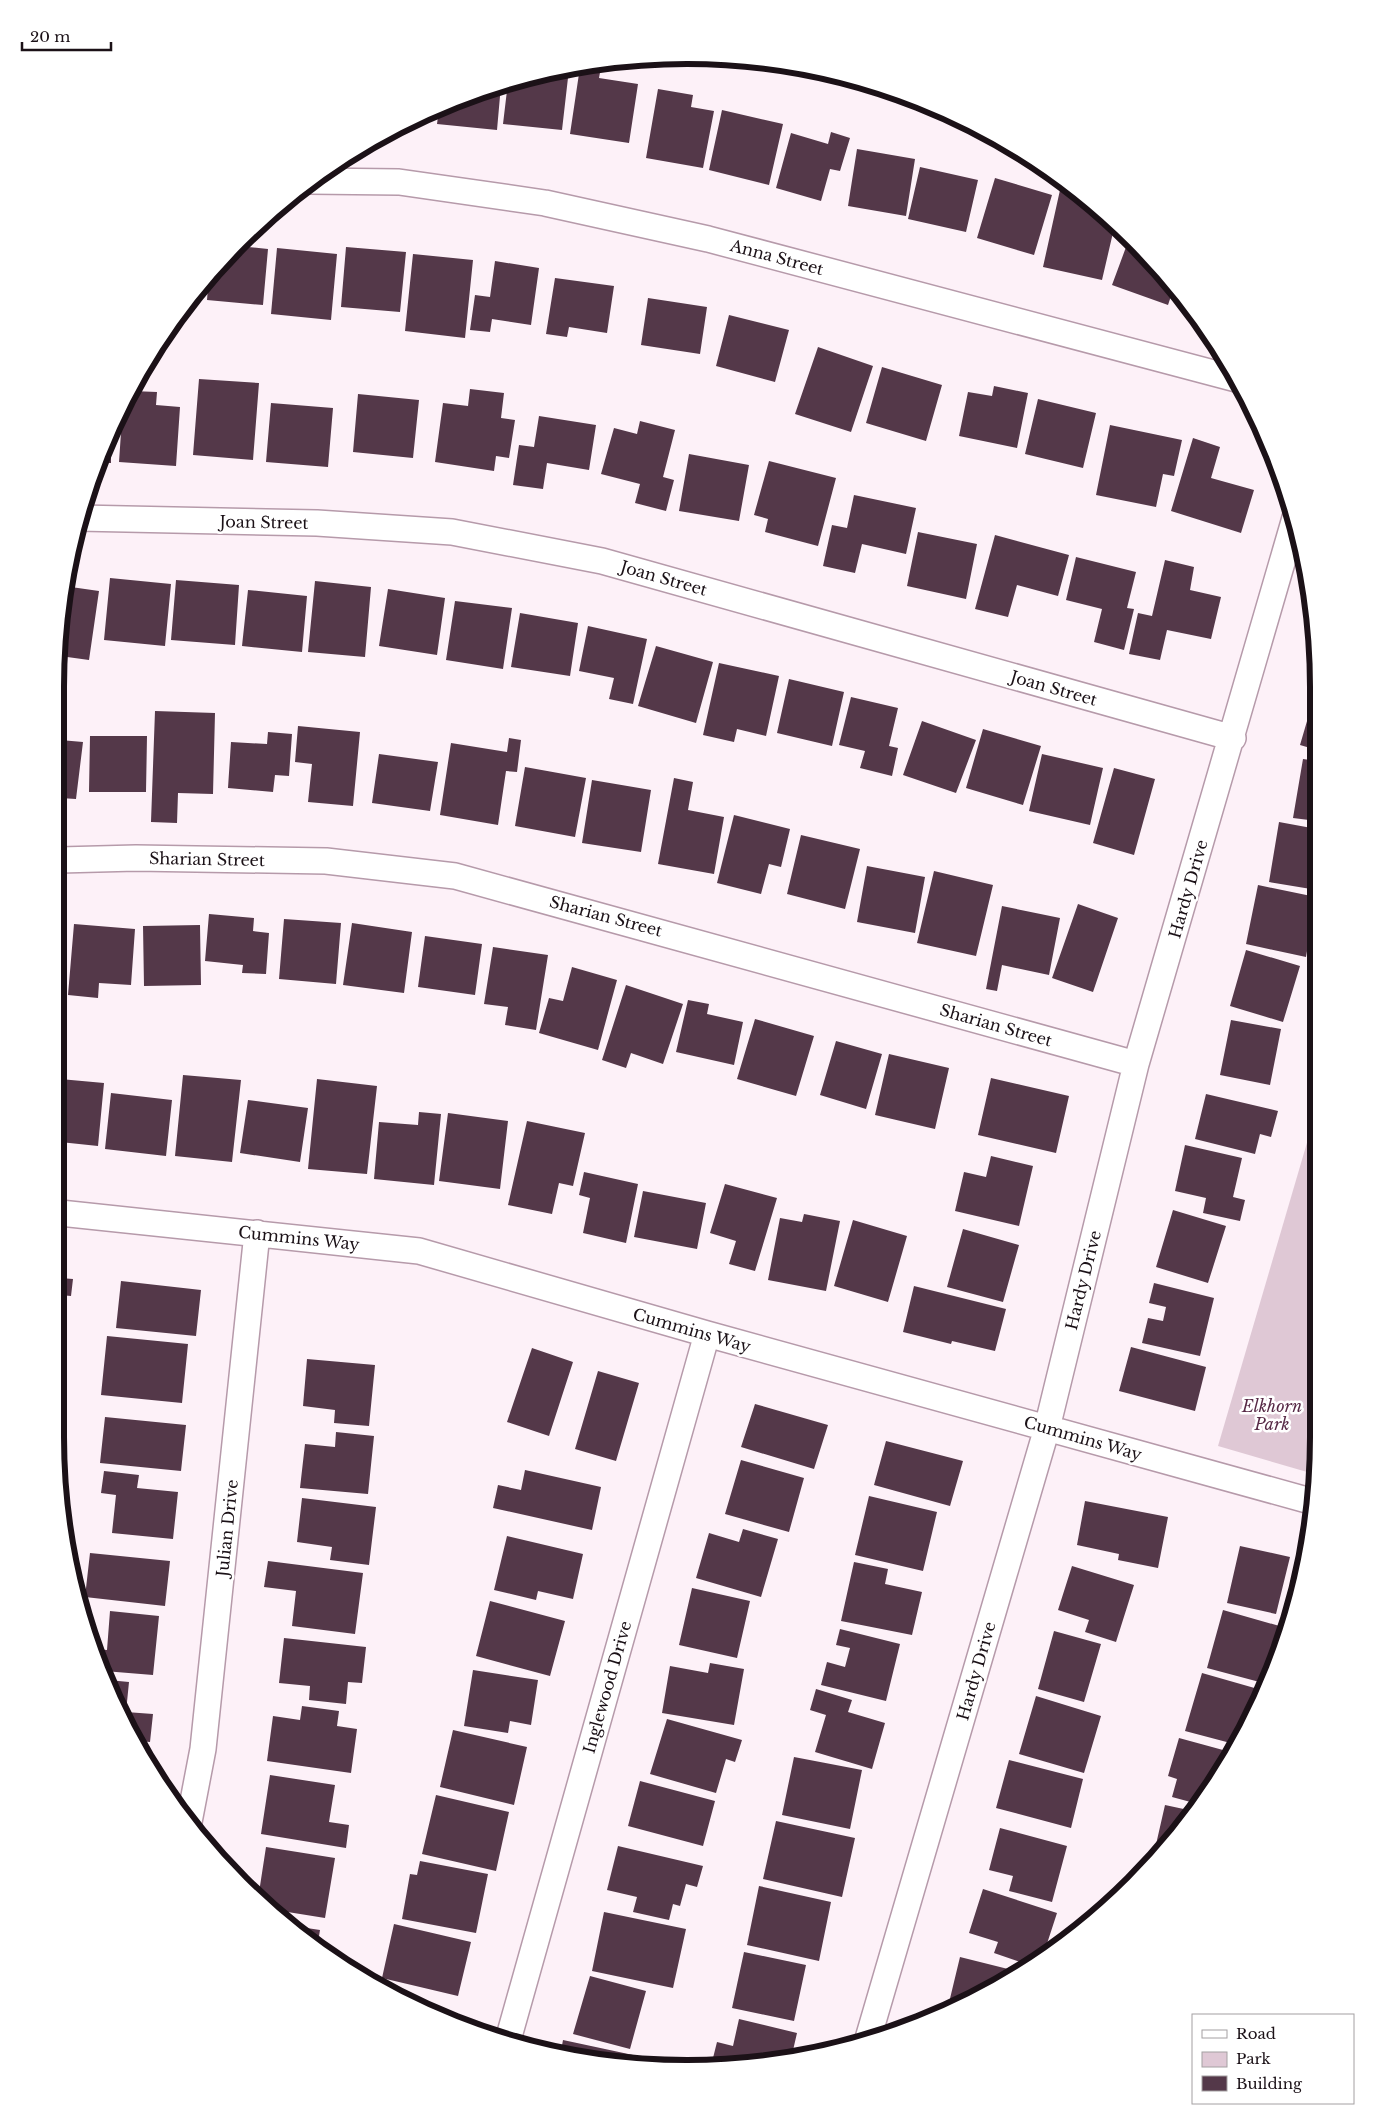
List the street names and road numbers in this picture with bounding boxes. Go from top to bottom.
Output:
street label: Anna Street [727,235,826,279]
street label: Joan Street [217,511,309,533]
street label: Joan Street [617,556,710,600]
street label: Joan Street [1007,666,1100,710]
street label: Hardy Drive [1164,837,1212,941]
street label: Sharian Street [149,848,265,870]
street label: Sharian Street [547,891,665,941]
street label: Sharian Street [938,999,1054,1051]
street label: Cummins Way [237,1222,361,1254]
street label: Hardy Drive [1061,1228,1105,1332]
street label: Cummins Way [631,1304,754,1357]
street label: Cummins Way [1022,1412,1145,1465]
street label: Julian Drive [212,1478,242,1580]
street label: Inglewood Drive [579,1618,635,1756]
street label: Hardy Drive [952,1619,1000,1723]

